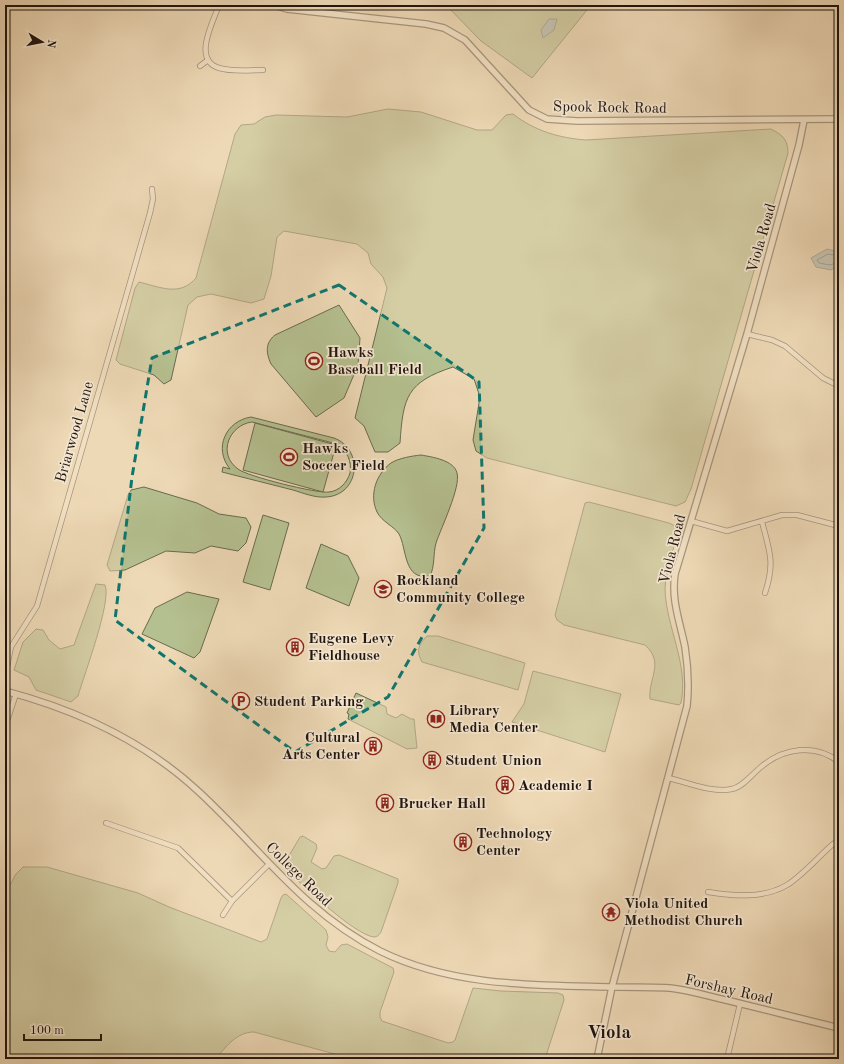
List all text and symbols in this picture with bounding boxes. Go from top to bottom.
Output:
north arrow [22,22,62,62]
text: N [44,38,57,49]
street label: Spook Rock Road [553,100,667,117]
street label: Viola Road [745,202,780,275]
place label: Hawks Baseball Field [327,346,422,378]
sports icon: Hawks Baseball Field [304,351,324,371]
street label: Briarwood Lane [54,380,97,485]
place label: Hawks Soccer Field [302,442,385,474]
sports icon: Hawks Soccer Field [279,447,299,467]
street label: Viola Road [658,513,689,586]
place label: Rockland Community College [396,574,525,606]
school or university icon: Rockland Community College [373,579,393,599]
place label: Eugene Levy Fieldhouse [308,632,395,664]
building icon: Eugene Levy Fieldhouse [285,637,305,657]
parking icon: Student Parking [231,691,251,711]
place label: Student Parking [254,695,364,710]
place label: Library Media Center [449,704,539,736]
library icon: Library Media Center [426,709,446,729]
place label: Cultural Arts Center [282,731,360,763]
building icon: Cultural Arts Center [363,736,383,756]
building icon: Student Union [422,750,442,770]
place label: Student Union [445,754,542,769]
building icon: Academic I [495,775,515,795]
place label: Academic I [518,779,593,794]
building icon: Brucker Hall [375,793,395,813]
place label: Brucker Hall [398,797,486,812]
place label: Technology Center [476,827,553,859]
building icon: Technology Center [453,832,473,852]
street label: College Road [262,840,334,910]
place label: Viola United Methodist Church [624,897,743,929]
temple icon: Viola United Methodist Church [601,902,621,922]
street label: Forshay Road [683,973,774,1008]
scale bar [24,1016,101,1042]
district label: Viola [587,1024,631,1043]
text: 100 m [30,1025,64,1037]

